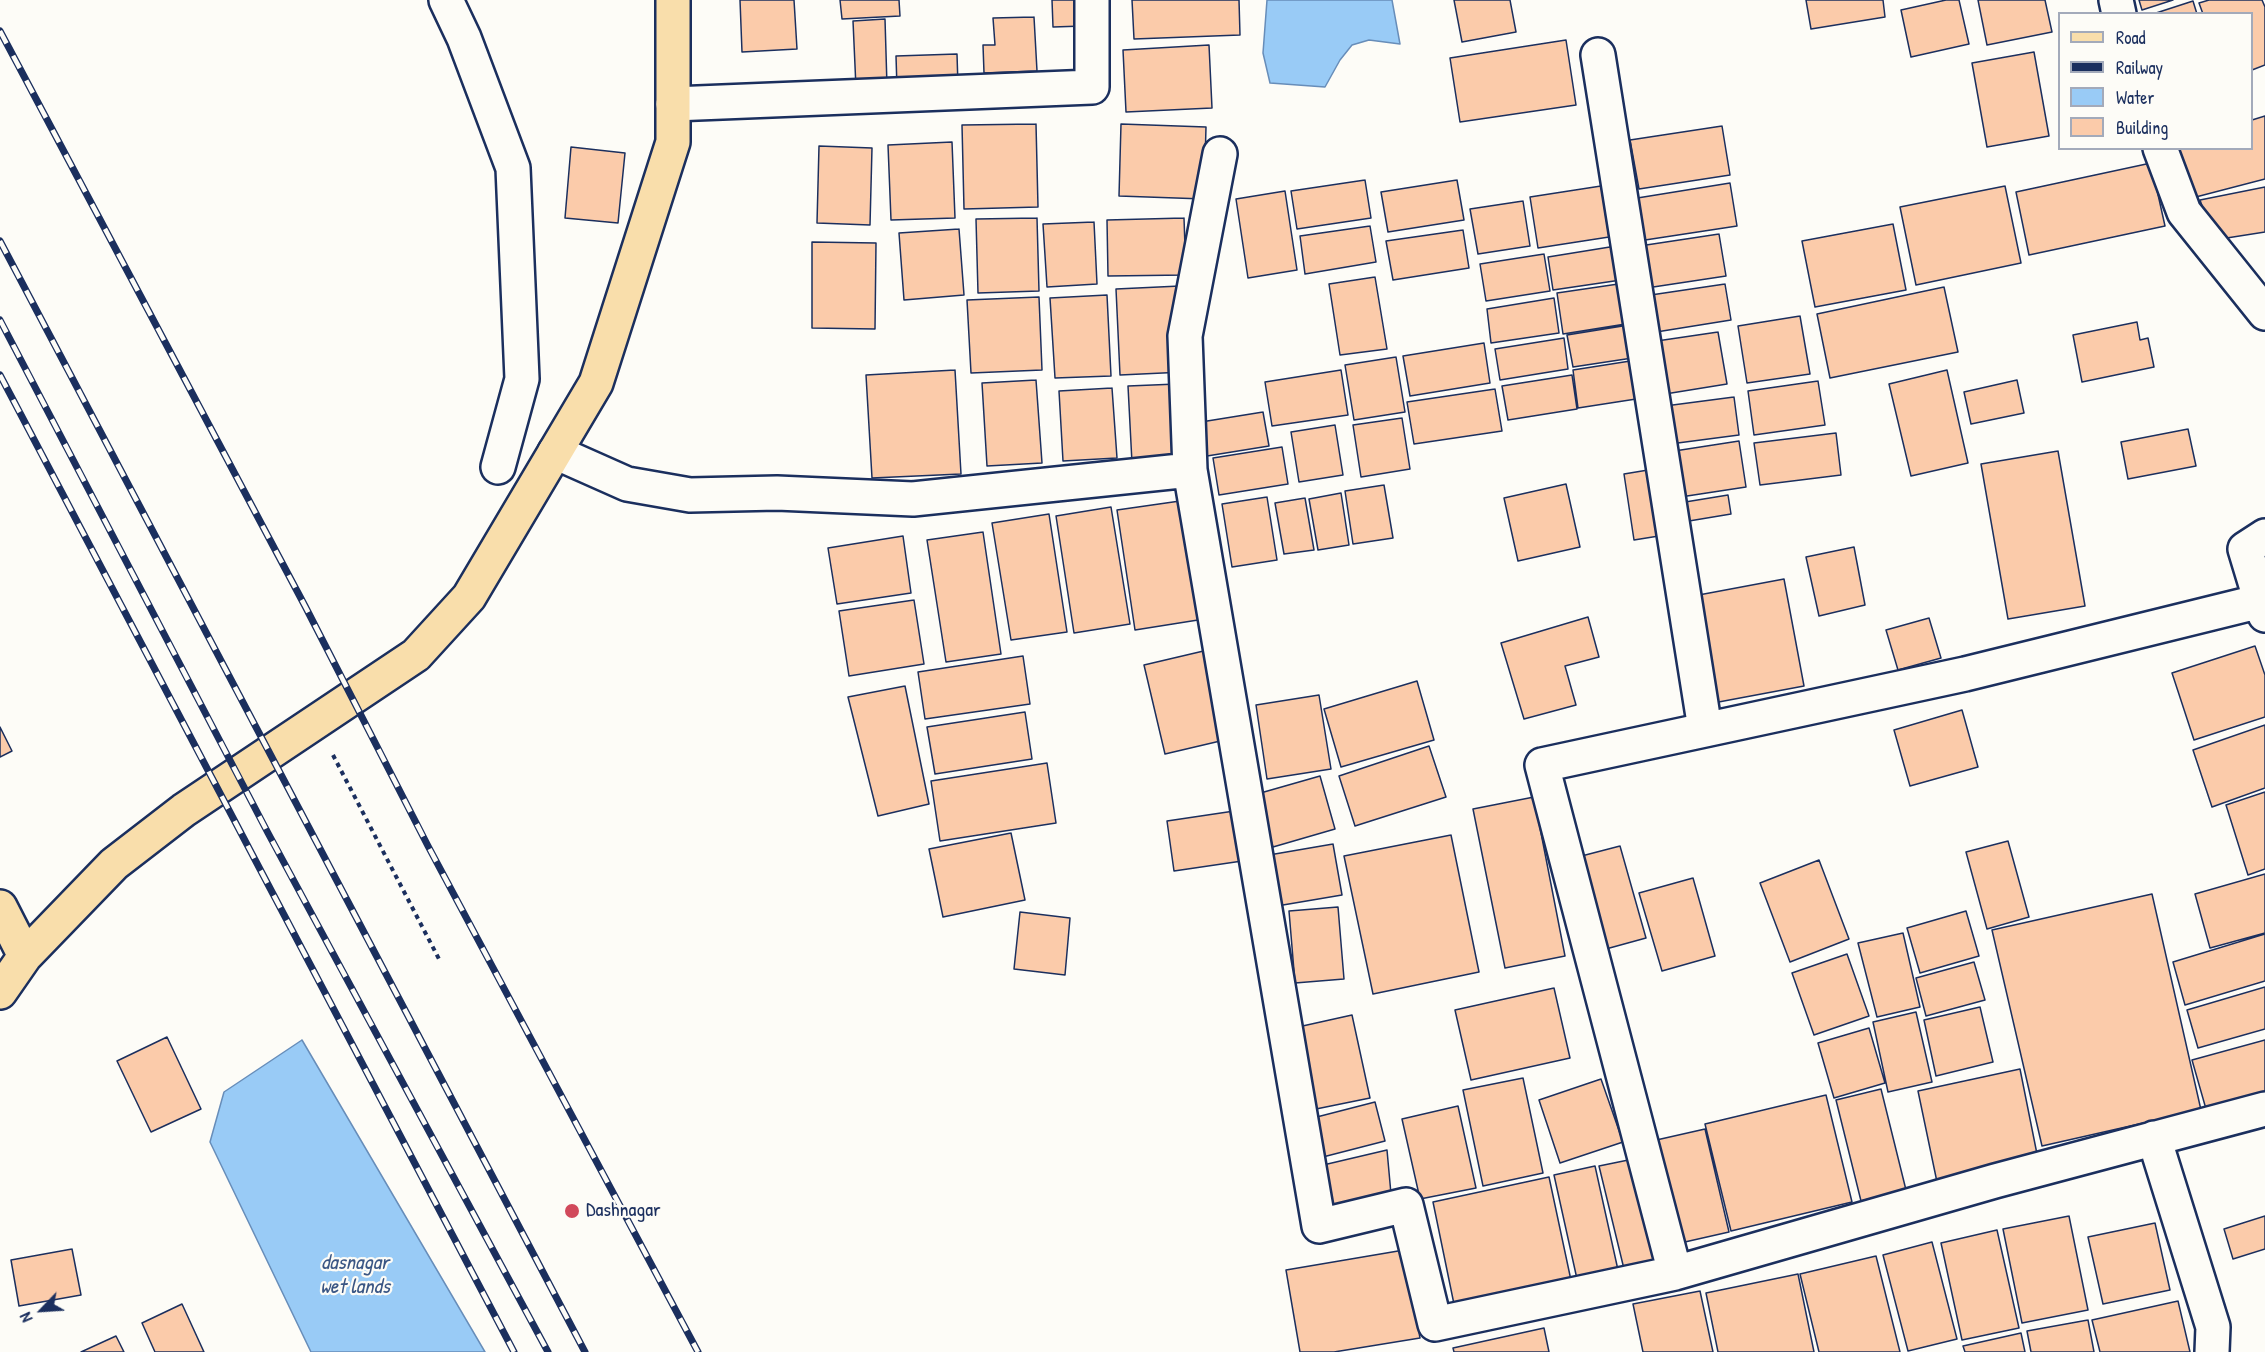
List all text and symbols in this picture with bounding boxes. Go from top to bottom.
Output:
legend [2058,12,2253,150]
text: Road [2116,25,2146,50]
text: Railway [2116,55,2163,80]
text: Water [2116,85,2154,110]
text: Building [2116,115,2168,140]
place label: Dashnagar [586,1199,661,1223]
marker: Dashnagar [563,1202,581,1220]
water label: dasnagar wet lands [320,1250,390,1300]
north arrow [12,1280,72,1340]
text: N [14,1309,37,1326]

